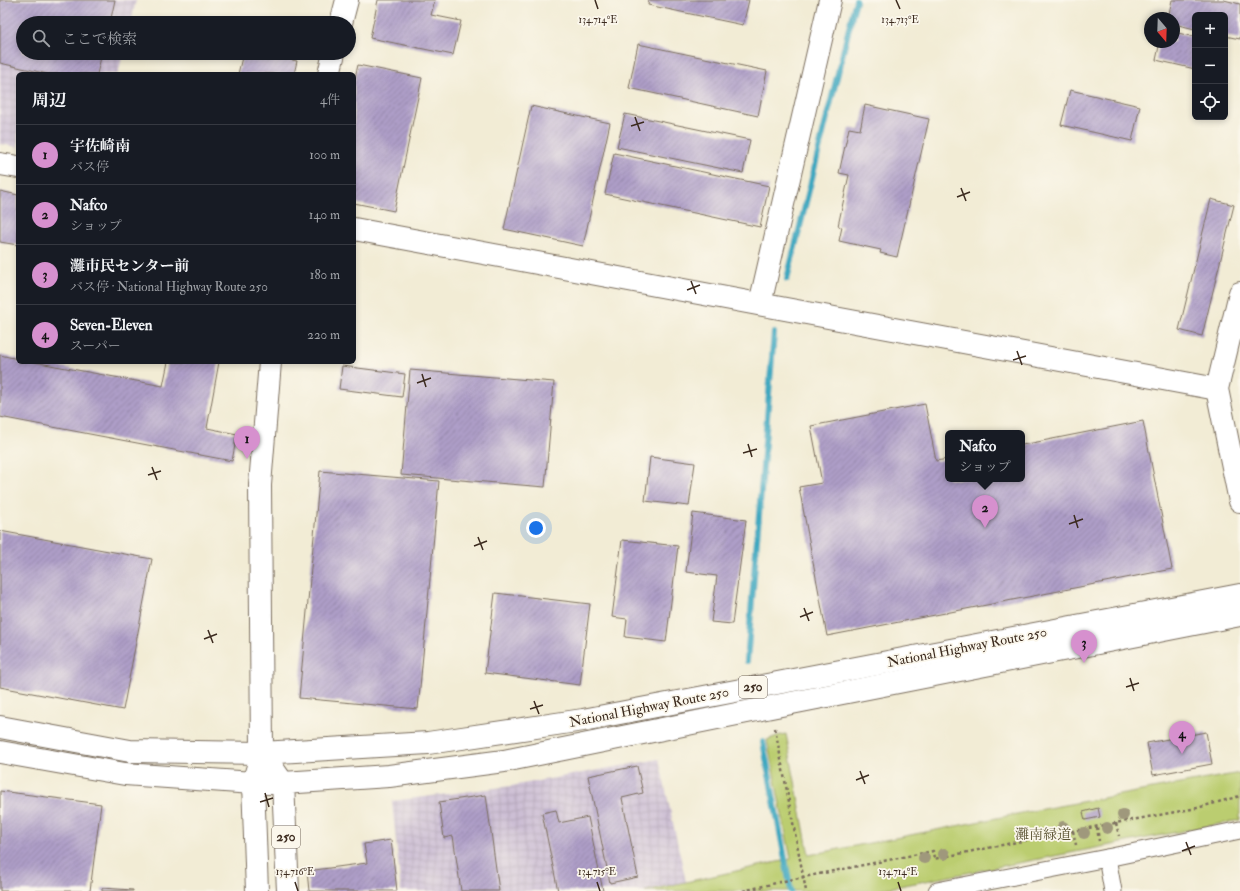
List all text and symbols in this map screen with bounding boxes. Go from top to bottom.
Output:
north arrow [1144,12,1180,48]
map controls [1192,12,1228,120]
button: + [1192,12,1228,48]
text: 134.714°E [579,14,617,26]
text: 134.713°E [881,14,919,26]
search box [16,16,356,60]
icon: search [30,27,52,49]
text: ここで検索 [62,30,137,49]
button: − [1192,48,1228,84]
button: locate [1192,84,1228,120]
text: 周辺 [32,90,66,111]
text: 4件 [320,92,340,108]
text: 宇佐崎南 [70,137,130,156]
text: 1 [43,147,47,163]
text: 100 m [309,147,340,163]
text: バス停 [70,159,109,175]
text: Nafco [70,196,107,215]
text: 2 [42,207,48,223]
text: 140 m [309,207,340,223]
text: ショップ [70,218,122,234]
text: 灘市民センター前 [70,257,189,276]
text: 3 [43,267,48,283]
text: 180 m [310,267,340,283]
text: バス停 · National Highway Route 250 [70,279,268,295]
text: Seven-Eleven [70,316,152,335]
text: 4 [41,327,49,343]
text: 220 m [307,327,340,343]
text: スーパー [70,338,121,354]
pin: 1 [234,426,260,459]
popup [945,430,1025,482]
text: Nafco [959,437,996,456]
text: ショップ [959,459,1011,475]
pin: 2 [972,495,998,528]
your location [526,518,546,538]
street label: National Highway Route 250 [886,623,1049,672]
pin: 3 [1071,630,1097,663]
road number: 250 [739,676,767,698]
street label: National Highway Route 250 [568,683,731,732]
pin: 4 [1169,721,1195,754]
road number: 250 [272,826,300,848]
park label: 灘南緑道 [1015,826,1071,843]
text: 134.716°E [276,866,314,878]
text: 134.715°E [578,866,616,878]
text: 134.714°E [879,866,917,878]

